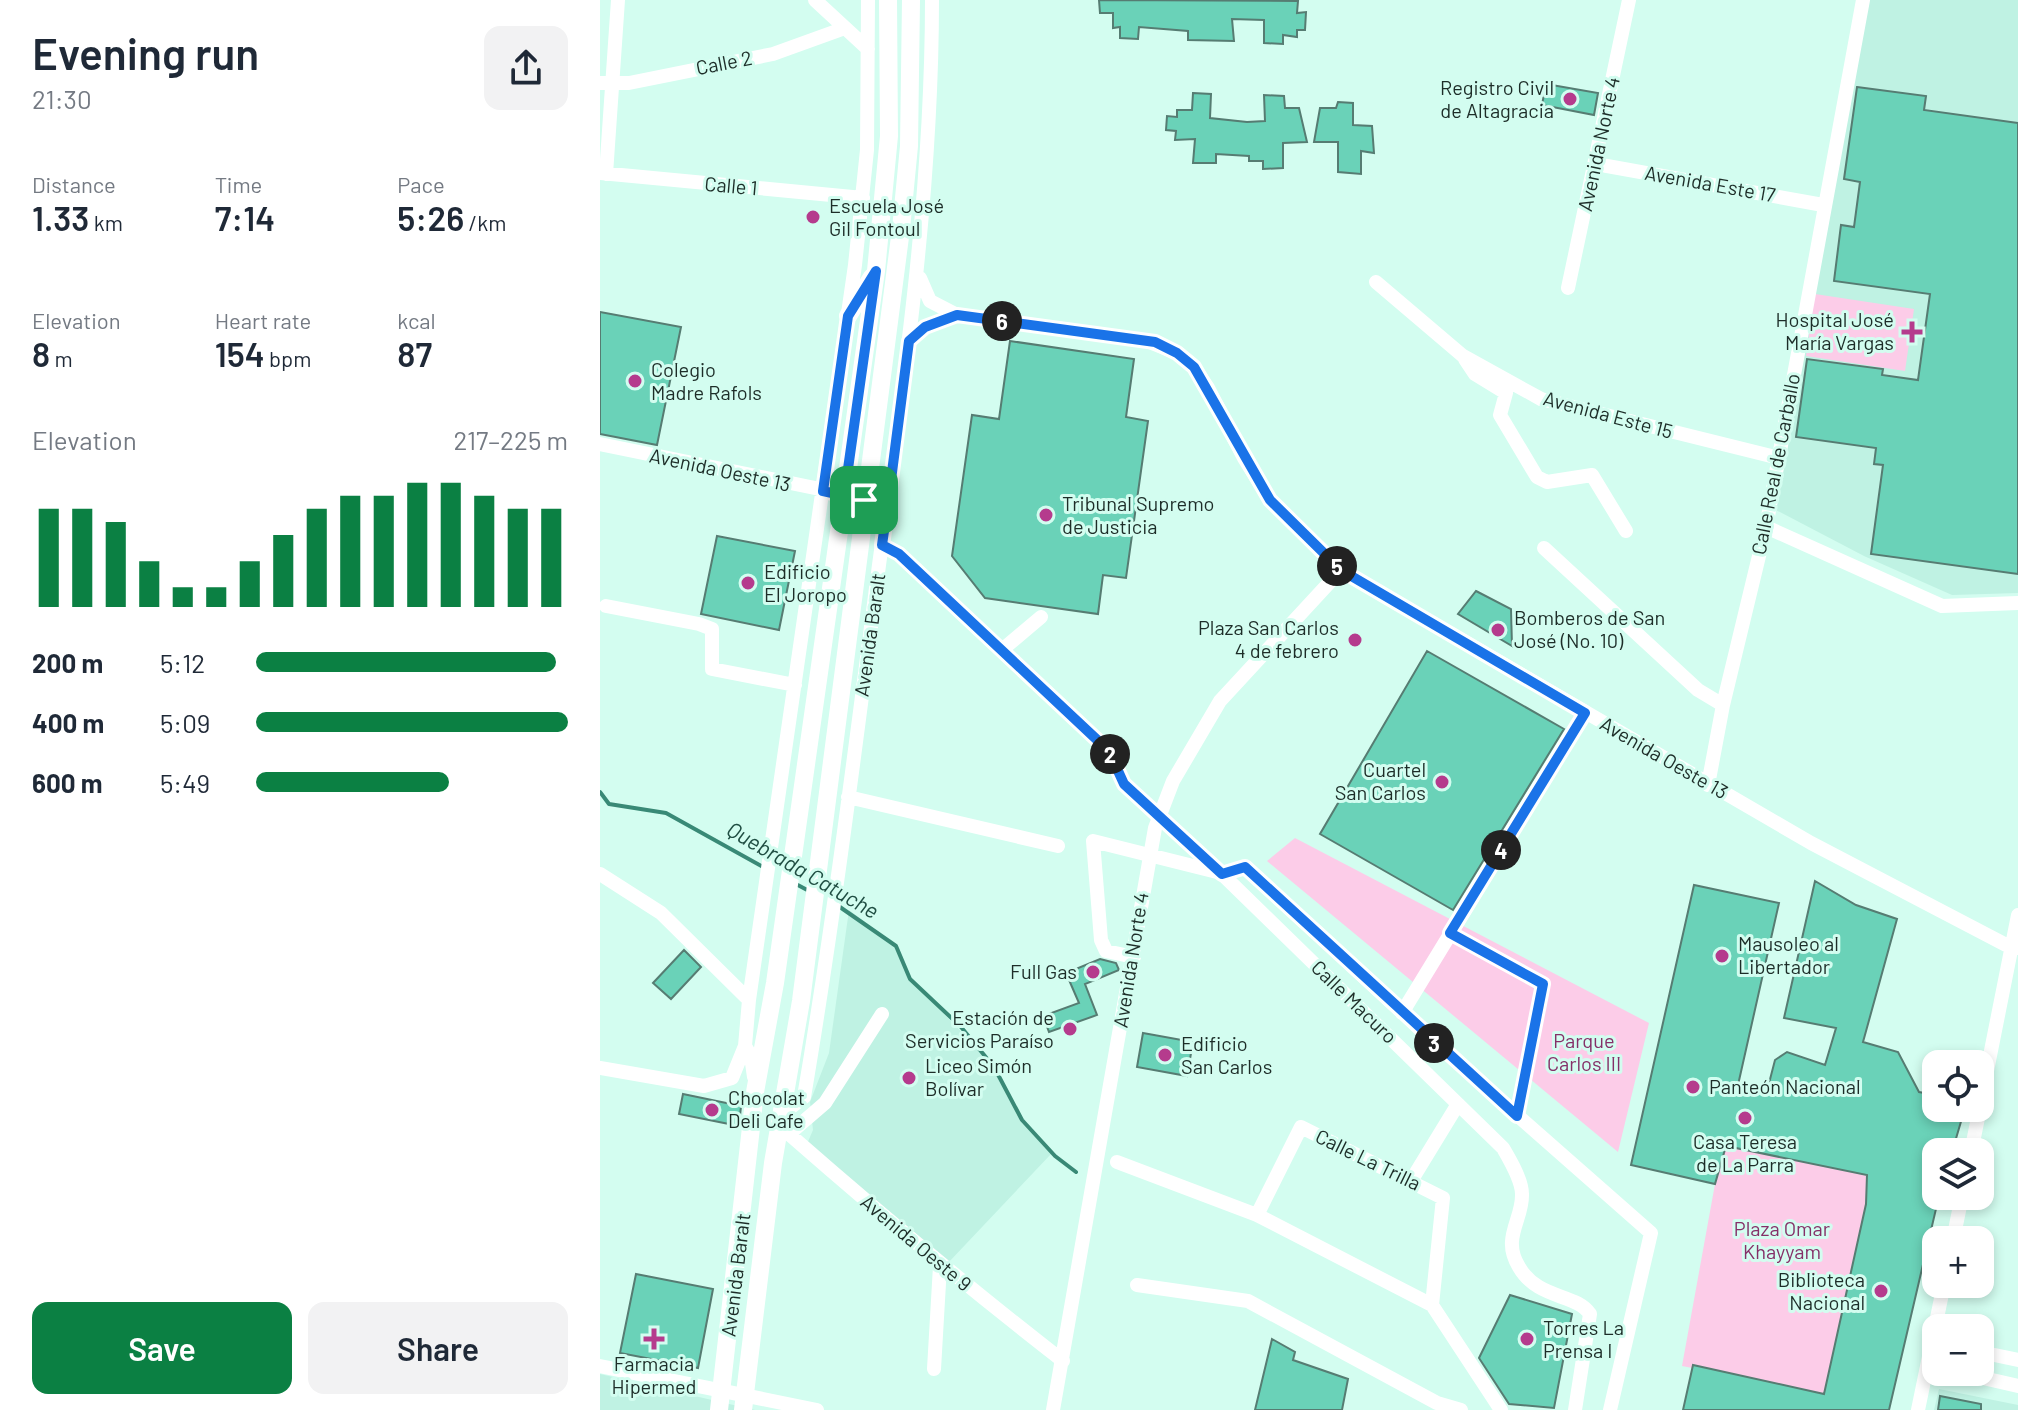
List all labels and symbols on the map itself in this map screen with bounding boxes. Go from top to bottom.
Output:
street label: Calle 2 [694,45,754,79]
street label: Avenida Norte 4 [1572,74,1624,213]
place label: Registro Civil de Altagracia [1440,75,1554,122]
marker: Registro Civil de Altagracia [1561,90,1579,108]
street label: Avenida Este 17 [1643,160,1778,206]
street label: Calle 1 [704,171,759,199]
place label: Escuela José Gil Fontoul [829,193,944,240]
marker: Escuela José Gil Fontoul [804,208,822,226]
pin: 6 [982,301,1022,341]
place label: Hospital José María Vargas [1775,307,1894,354]
marker: Hospital José María Vargas [1901,321,1923,343]
place label: Colegio Madre Rafols [651,357,762,404]
street label: Calle Real de Carballo [1746,371,1804,556]
marker: Colegio Madre Rafols [626,372,644,390]
street label: Avenida Este 15 [1541,385,1676,443]
street label: Avenida Oeste 13 [647,442,793,496]
pin [830,466,898,534]
place label: Tribunal Supremo de Justicia [1062,491,1215,538]
marker: Tribunal Supremo de Justicia [1037,506,1055,524]
pin: 5 [1317,546,1357,586]
place label: Edificio El Joropo [764,559,847,606]
street label: Avenida Baralt [848,572,890,698]
marker: Edificio El Joropo [739,574,757,592]
place label: Bomberos de San José (No. 10) [1514,605,1665,652]
place label: Plaza San Carlos 4 de febrero [1198,615,1339,662]
marker: Bomberos de San José (No. 10) [1489,621,1507,639]
marker: Plaza San Carlos 4 de febrero [1346,631,1364,649]
street label: Avenida Oeste 13 [1596,711,1733,803]
pin: 2 [1090,734,1130,774]
place label: Cuartel San Carlos [1335,757,1426,804]
marker: Cuartel San Carlos [1433,773,1451,791]
water label: Quebrada Catuche [723,815,884,923]
pin: 4 [1481,830,1521,870]
street label: Avenida Norte 4 [1107,890,1153,1029]
place label: Mausoleo al Libertador [1738,931,1839,978]
marker: Mausoleo al Libertador [1713,947,1731,965]
street label: Calle Macuro [1307,955,1403,1048]
place label: Full Gas [1010,959,1077,983]
marker: Full Gas [1084,963,1102,981]
place label: Estación de Servicios Paraíso [905,1005,1054,1052]
marker: Estación de Servicios Paraíso [1061,1020,1079,1038]
pin: 3 [1414,1023,1454,1063]
park label: Parque Carlos III [1547,1028,1621,1075]
place label: Edificio San Carlos [1181,1031,1272,1078]
marker: Edificio San Carlos [1156,1046,1174,1064]
place label: Liceo Simón Bolívar [925,1053,1032,1100]
marker: Liceo Simón Bolívar [900,1069,918,1087]
place label: Panteón Nacional [1709,1074,1861,1098]
marker: Panteón Nacional [1684,1078,1702,1096]
place label: Chocolat Deli Cafe [728,1085,805,1132]
marker: Chocolat Deli Cafe [703,1101,721,1119]
marker: Casa Teresa de La Parra [1736,1109,1754,1127]
street label: Calle La Trilla [1312,1123,1425,1195]
place label: Casa Teresa de La Parra [1693,1129,1797,1176]
street label: Avenida Oeste 9 [856,1189,977,1295]
street label: Avenida Baralt [716,1212,754,1338]
park label: Plaza Omar Khayyam [1734,1216,1830,1263]
place label: Biblioteca Nacional [1778,1267,1865,1314]
marker: Biblioteca Nacional [1872,1282,1890,1300]
place label: Torres La Prensa I [1543,1315,1624,1362]
marker: Farmacia Hipermed [645,1330,663,1348]
marker: Torres La Prensa I [1518,1330,1536,1348]
place label: Farmacia Hipermed [612,1351,697,1398]

